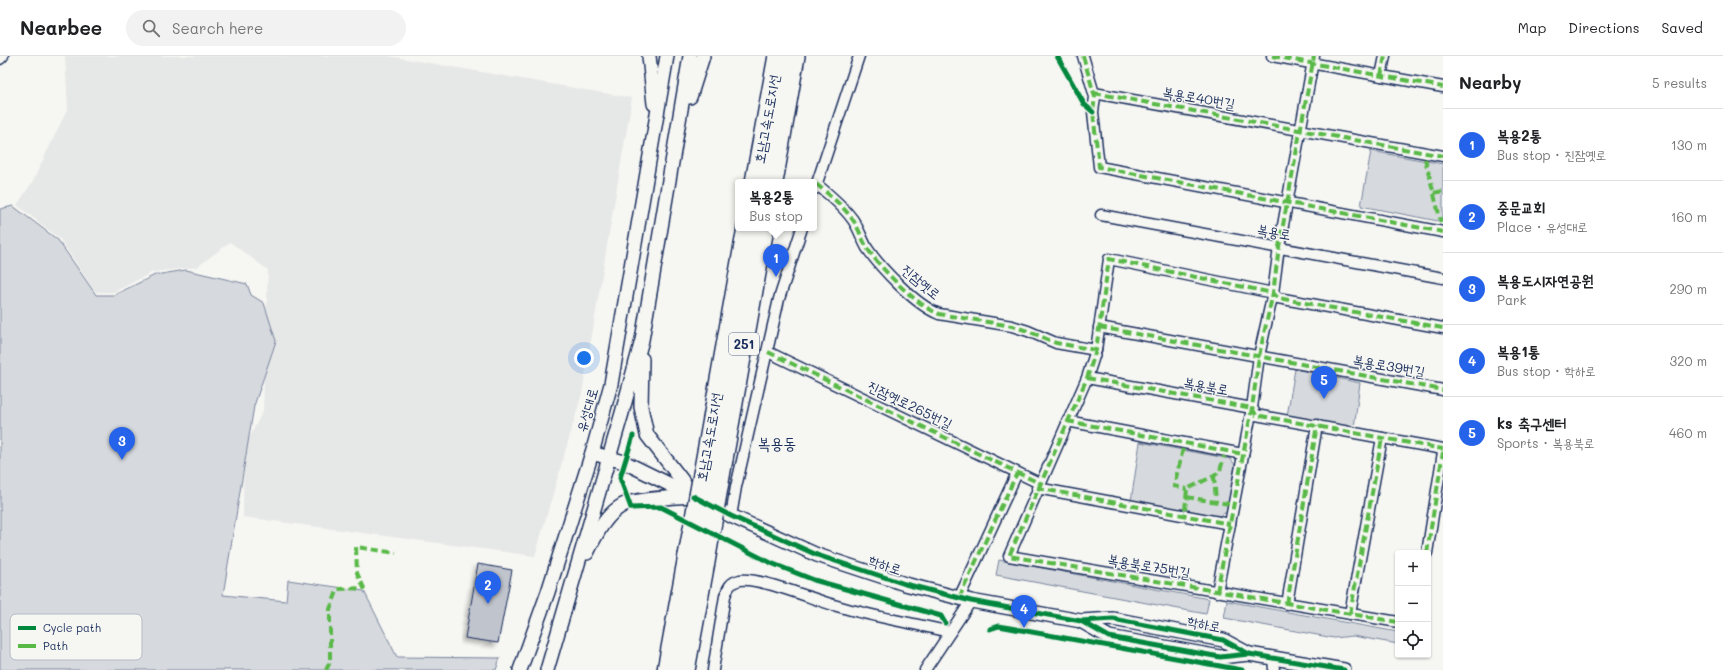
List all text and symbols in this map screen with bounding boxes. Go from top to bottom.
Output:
search box [126,10,406,46]
text: Nearbee [20,15,102,40]
icon: search [140,17,162,39]
text: Search here [172,18,263,38]
text: Map [1518,18,1546,37]
text: Directions [1568,18,1639,37]
text: Saved [1661,18,1703,37]
text: Nearby [1459,71,1521,93]
street label: 호남고속도로지선 [749,73,784,165]
text: 5 results [1652,74,1707,91]
street label: 복용로40번길 [1161,82,1237,113]
text: 복용2통 [1497,125,1542,145]
text: 1 [1469,136,1475,153]
text: 130 m [1671,136,1707,153]
text: Bus stop · 진잠옛로 [1497,146,1606,163]
popup [735,179,817,231]
text: 복용2통 [749,186,794,206]
text: 중문교회 [1497,197,1545,217]
text: Bus stop [749,207,803,224]
text: 2 [1468,208,1476,225]
text: 160 m [1671,208,1707,225]
text: Place · 유성대로 [1497,218,1588,235]
street label: 복용로 [1256,219,1292,244]
pin: 1 [763,244,789,277]
street label: 진잠옛로 [898,260,945,303]
text: 복용도시자연공원 [1497,270,1594,290]
text: 3 [1468,280,1476,297]
text: 290 m [1670,280,1707,297]
text: Park [1497,291,1526,308]
road number: 251 [729,333,759,355]
text: 복용1통 [1497,341,1540,361]
your location [574,348,594,368]
street label: 복용로39번길 [1352,350,1427,381]
text: 4 [1468,352,1476,369]
text: 320 m [1670,352,1707,369]
text: Bus stop · 학하로 [1497,362,1596,379]
pin: 5 [1311,366,1337,399]
street label: 복용북로 [1182,372,1230,399]
street label: 진잠옛로265번길 [865,376,956,434]
street label: 유성대로 [571,386,602,434]
street label: 호남고속도로지선 [691,391,726,483]
text: ks 축구센터 [1497,413,1566,433]
text: 5 [1468,424,1476,441]
text: 460 m [1669,424,1707,441]
pin: 3 [109,427,135,460]
district label: 복용동 [758,432,796,453]
text: Sports · 복용북로 [1497,434,1594,451]
street label: 복용북로75번길 [1106,549,1193,582]
street label: 학하로 [866,550,904,579]
map controls [1395,550,1431,658]
button: + [1395,550,1431,586]
pin: 2 [475,571,501,604]
button: − [1395,586,1431,622]
pin: 4 [1011,595,1037,628]
street label: 학하로 [1186,611,1222,636]
legend [10,614,142,660]
text: Cycle path [43,620,101,635]
button: locate [1395,622,1431,658]
text: Path [43,638,68,653]

